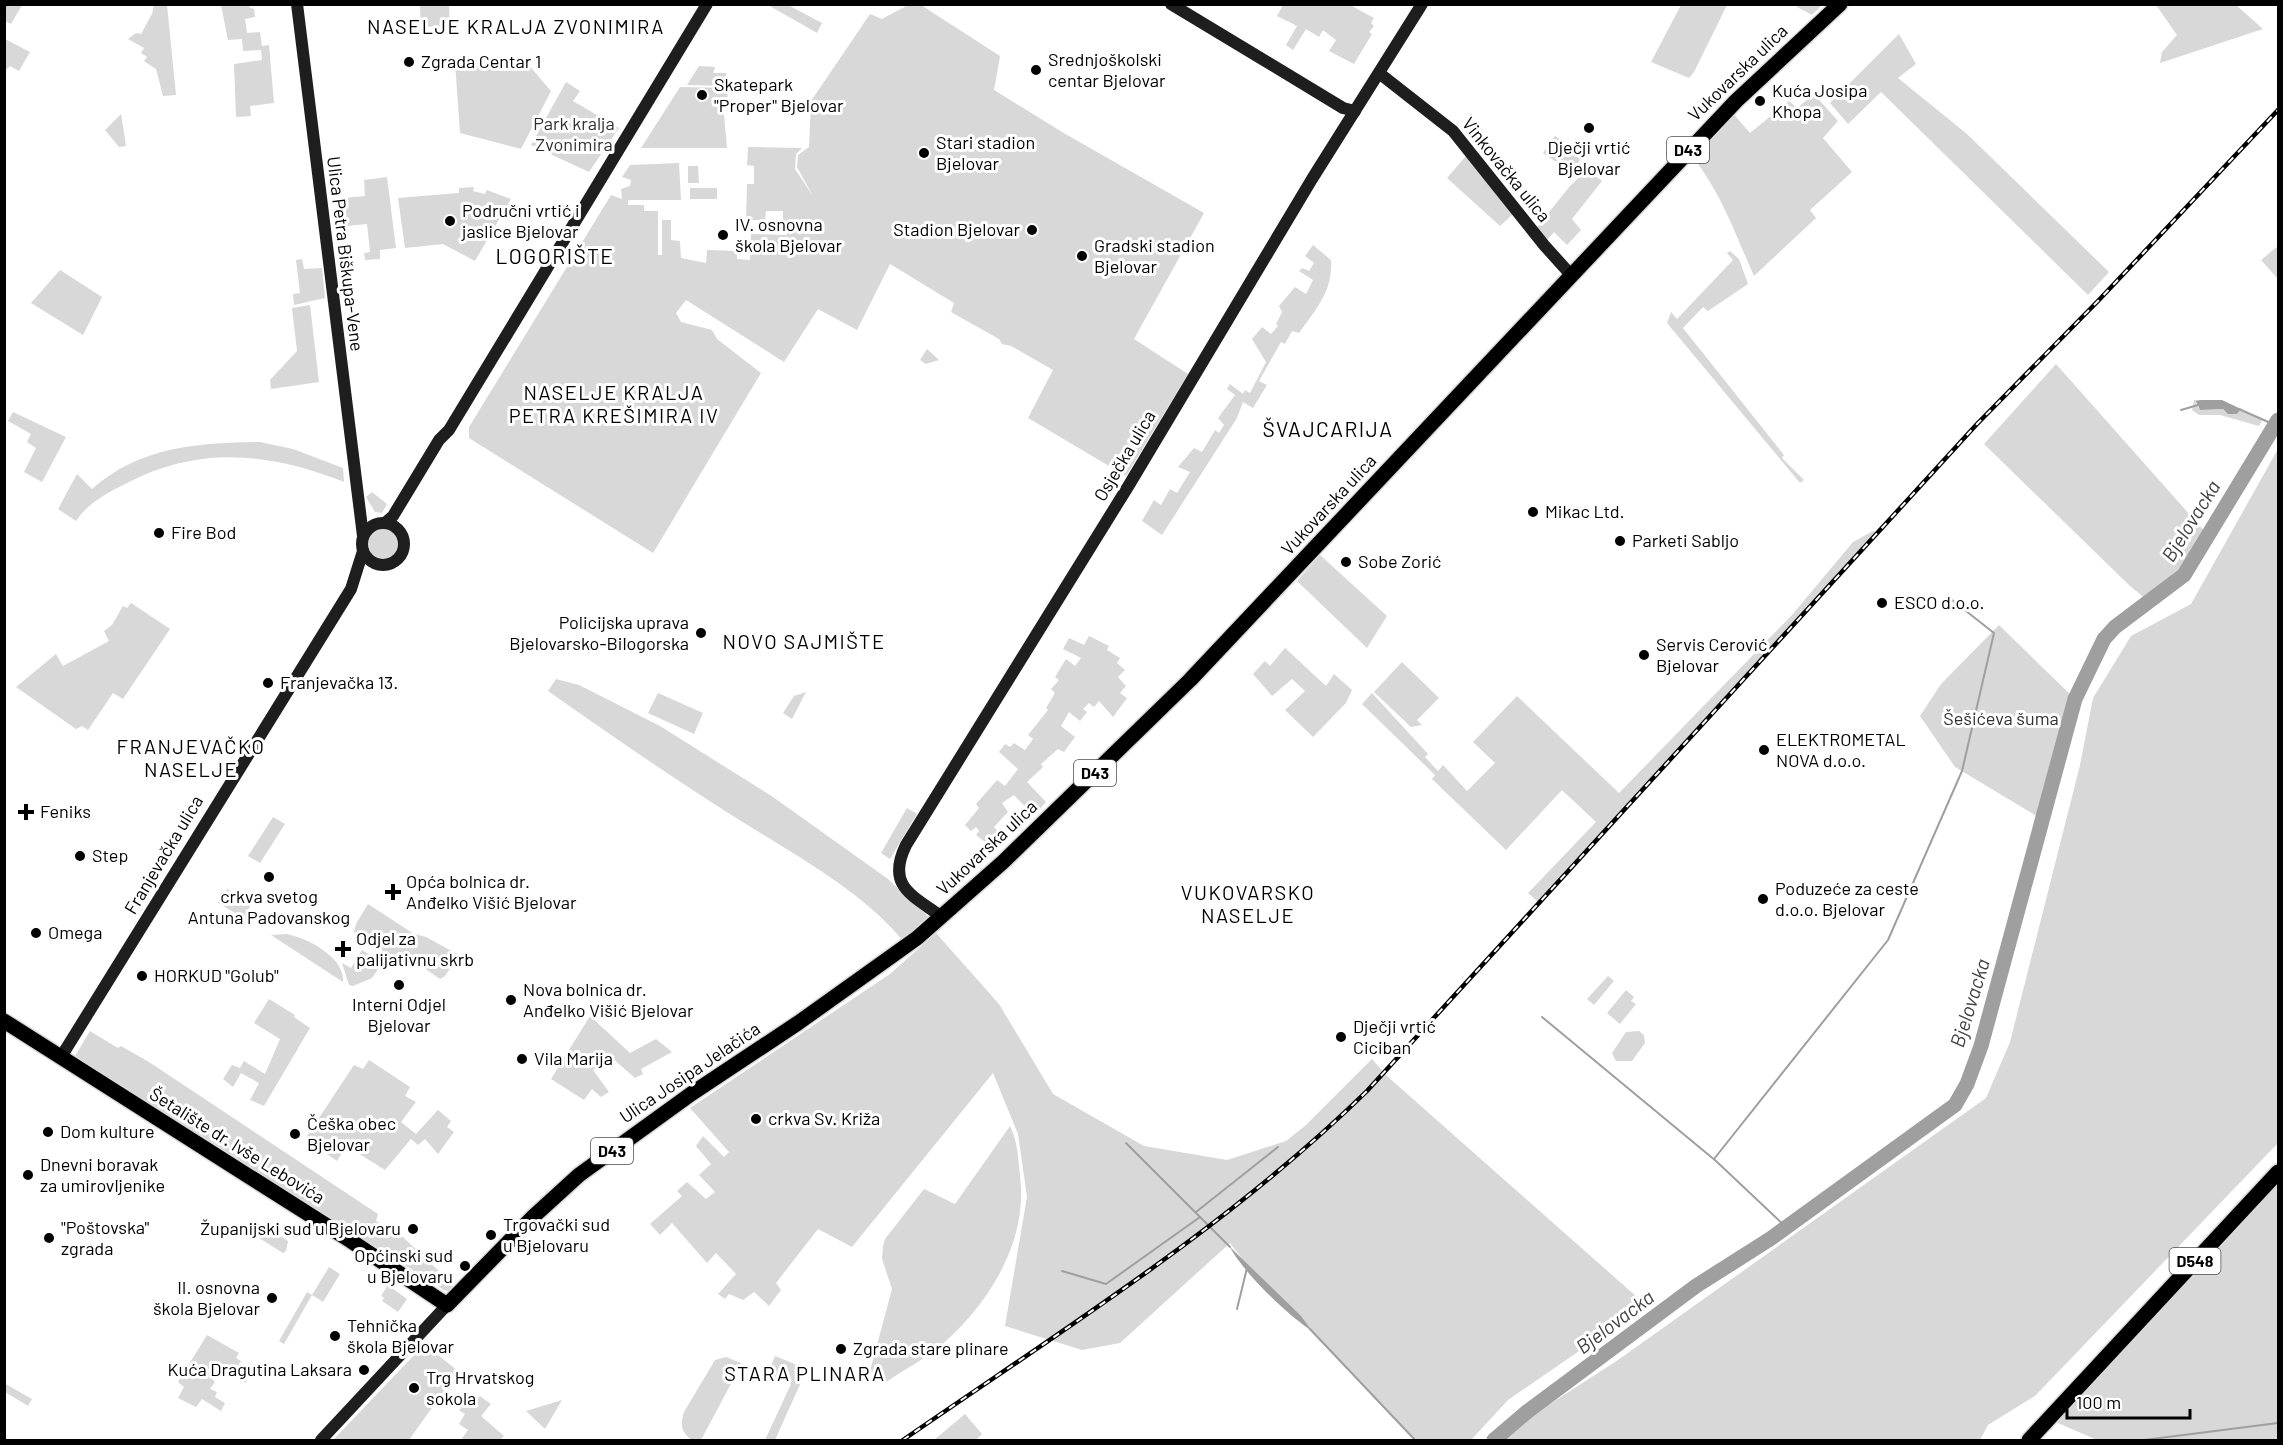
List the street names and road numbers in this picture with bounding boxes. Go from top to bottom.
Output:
street label: Vukovarska ulica [1683,19,1792,125]
street label: Vinkovačka ulica [1458,113,1556,226]
road number: D43 [1667,137,1709,163]
street label: Ulica Petra Biškupa-Vene [323,155,369,353]
street label: Osječka ulica [1088,406,1160,505]
street label: Vukovarska ulica [1276,449,1380,559]
road number: D43 [1074,760,1116,786]
street label: Franjevačka ulica [119,791,207,918]
street label: Vukovarska ulica [931,795,1041,899]
street label: Ulica Josipa Jelačića [615,1017,764,1127]
street label: Šetalište dr. Ivše Lebovića [146,1082,329,1208]
road number: D43 [591,1138,633,1164]
road number: D548 [2170,1248,2220,1274]

